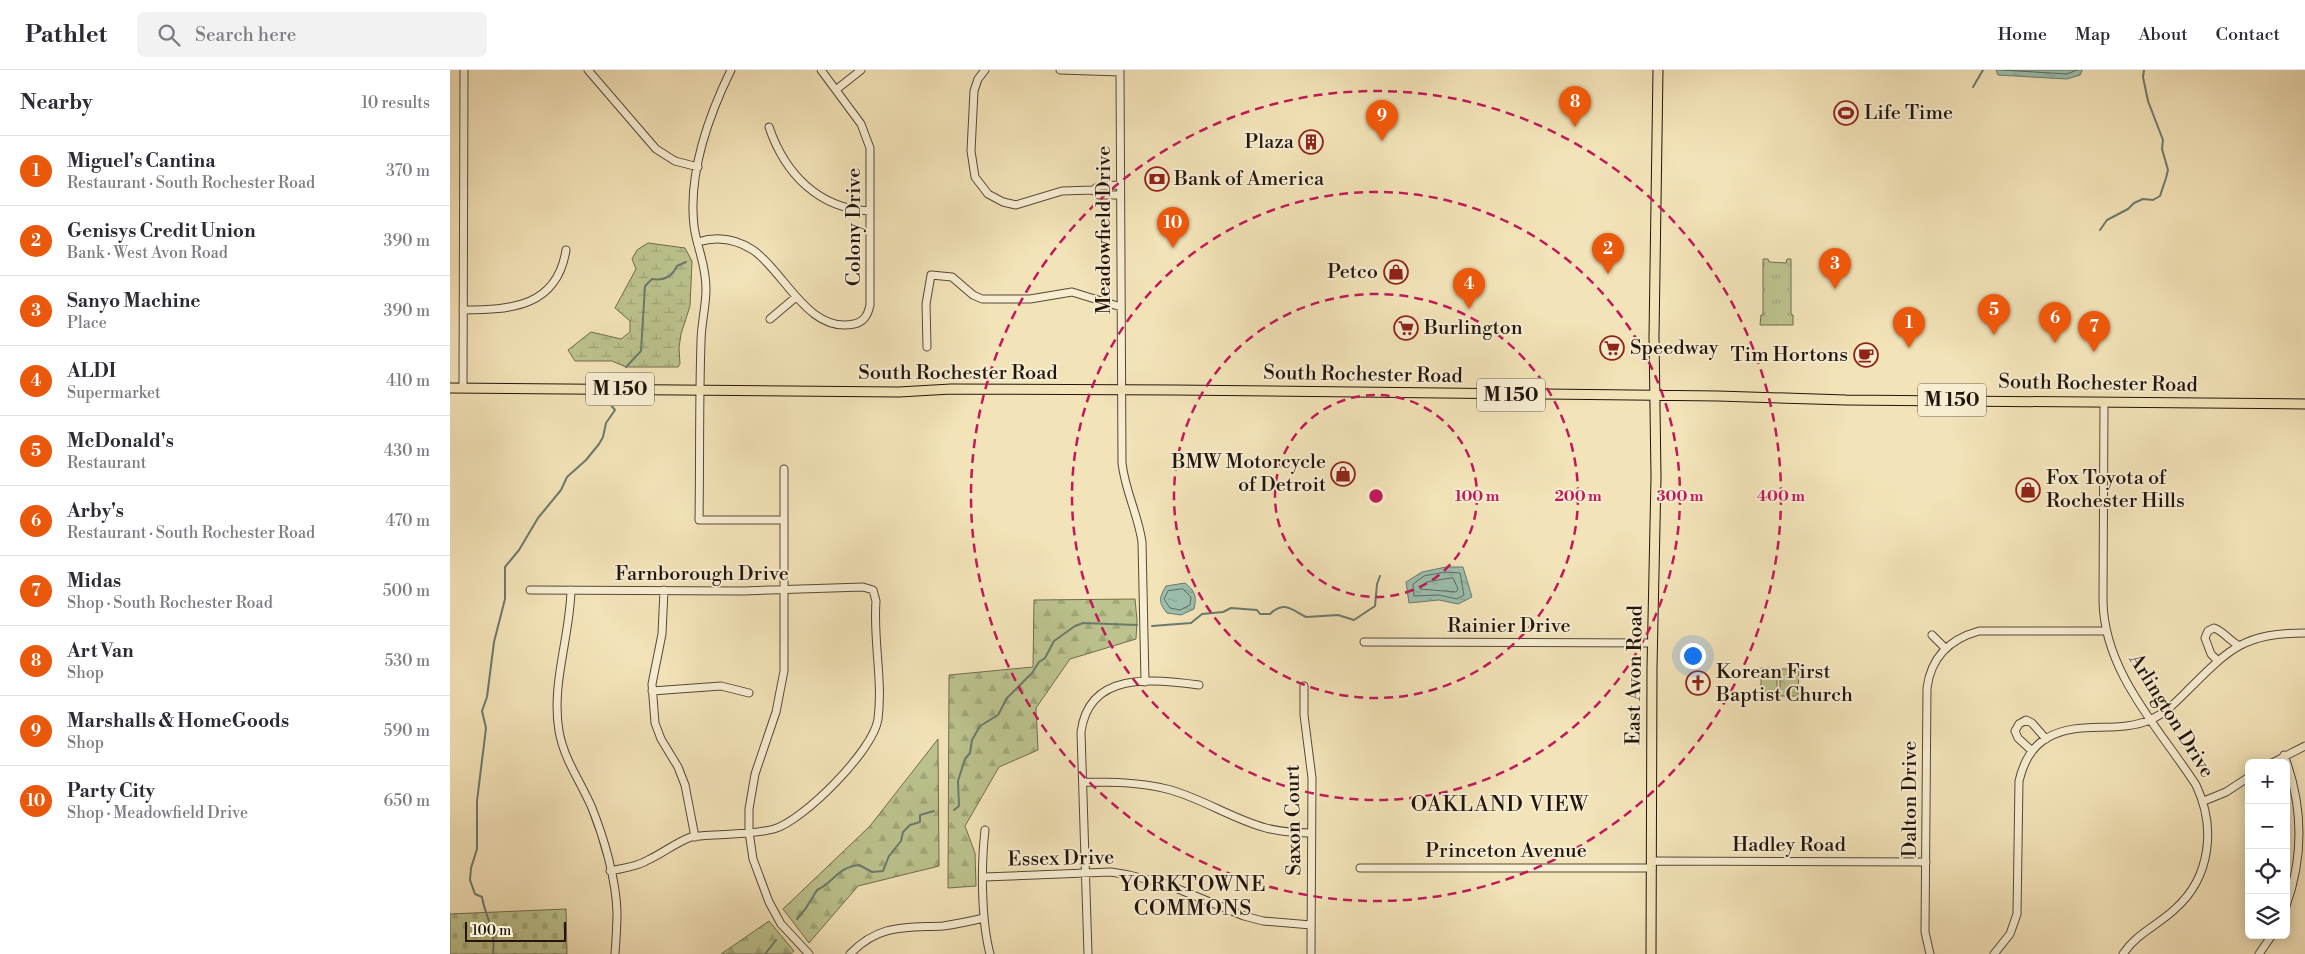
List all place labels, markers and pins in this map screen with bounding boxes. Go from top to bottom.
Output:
pin: 8 [1559,86,1591,127]
pin: 9 [1366,100,1398,141]
sports icon: Life Time [1833,100,1859,126]
place label: Life Time [1864,101,1953,126]
building icon: Plaza [1298,129,1324,155]
place label: Plaza [1245,130,1295,155]
bank icon: Bank of America [1144,166,1170,192]
place label: Bank of America [1173,167,1325,192]
pin: 10 [1157,207,1189,248]
pin: 2 [1592,233,1624,274]
pin: 3 [1819,248,1851,289]
shop icon: Petco [1383,259,1409,285]
place label: Petco [1327,260,1378,285]
pin: 4 [1453,268,1485,309]
pin: 5 [1978,294,2010,335]
pin: 6 [2039,302,2071,343]
pin: 1 [1893,307,1925,348]
pin: 7 [2078,311,2110,352]
supermarket icon: Burlington [1393,315,1419,341]
place label: Burlington [1423,316,1523,341]
supermarket icon: Speedway [1599,335,1625,361]
place label: Speedway [1630,336,1719,361]
cafe icon: Tim Hortons [1853,342,1879,368]
place label: Tim Hortons [1731,343,1848,368]
place label: BMW Motorcycle of Detroit [1170,450,1326,498]
shop icon: BMW Motorcycle of Detroit [1330,461,1356,487]
place label: Fox Toyota of Rochester Hills [2046,466,2185,514]
shop icon: Fox Toyota of Rochester Hills [2015,477,2041,503]
centre of rings [1367,487,1385,505]
place label: Korean First Baptist Church [1715,660,1853,708]
church icon: Korean First Baptist Church [1685,670,1711,696]

